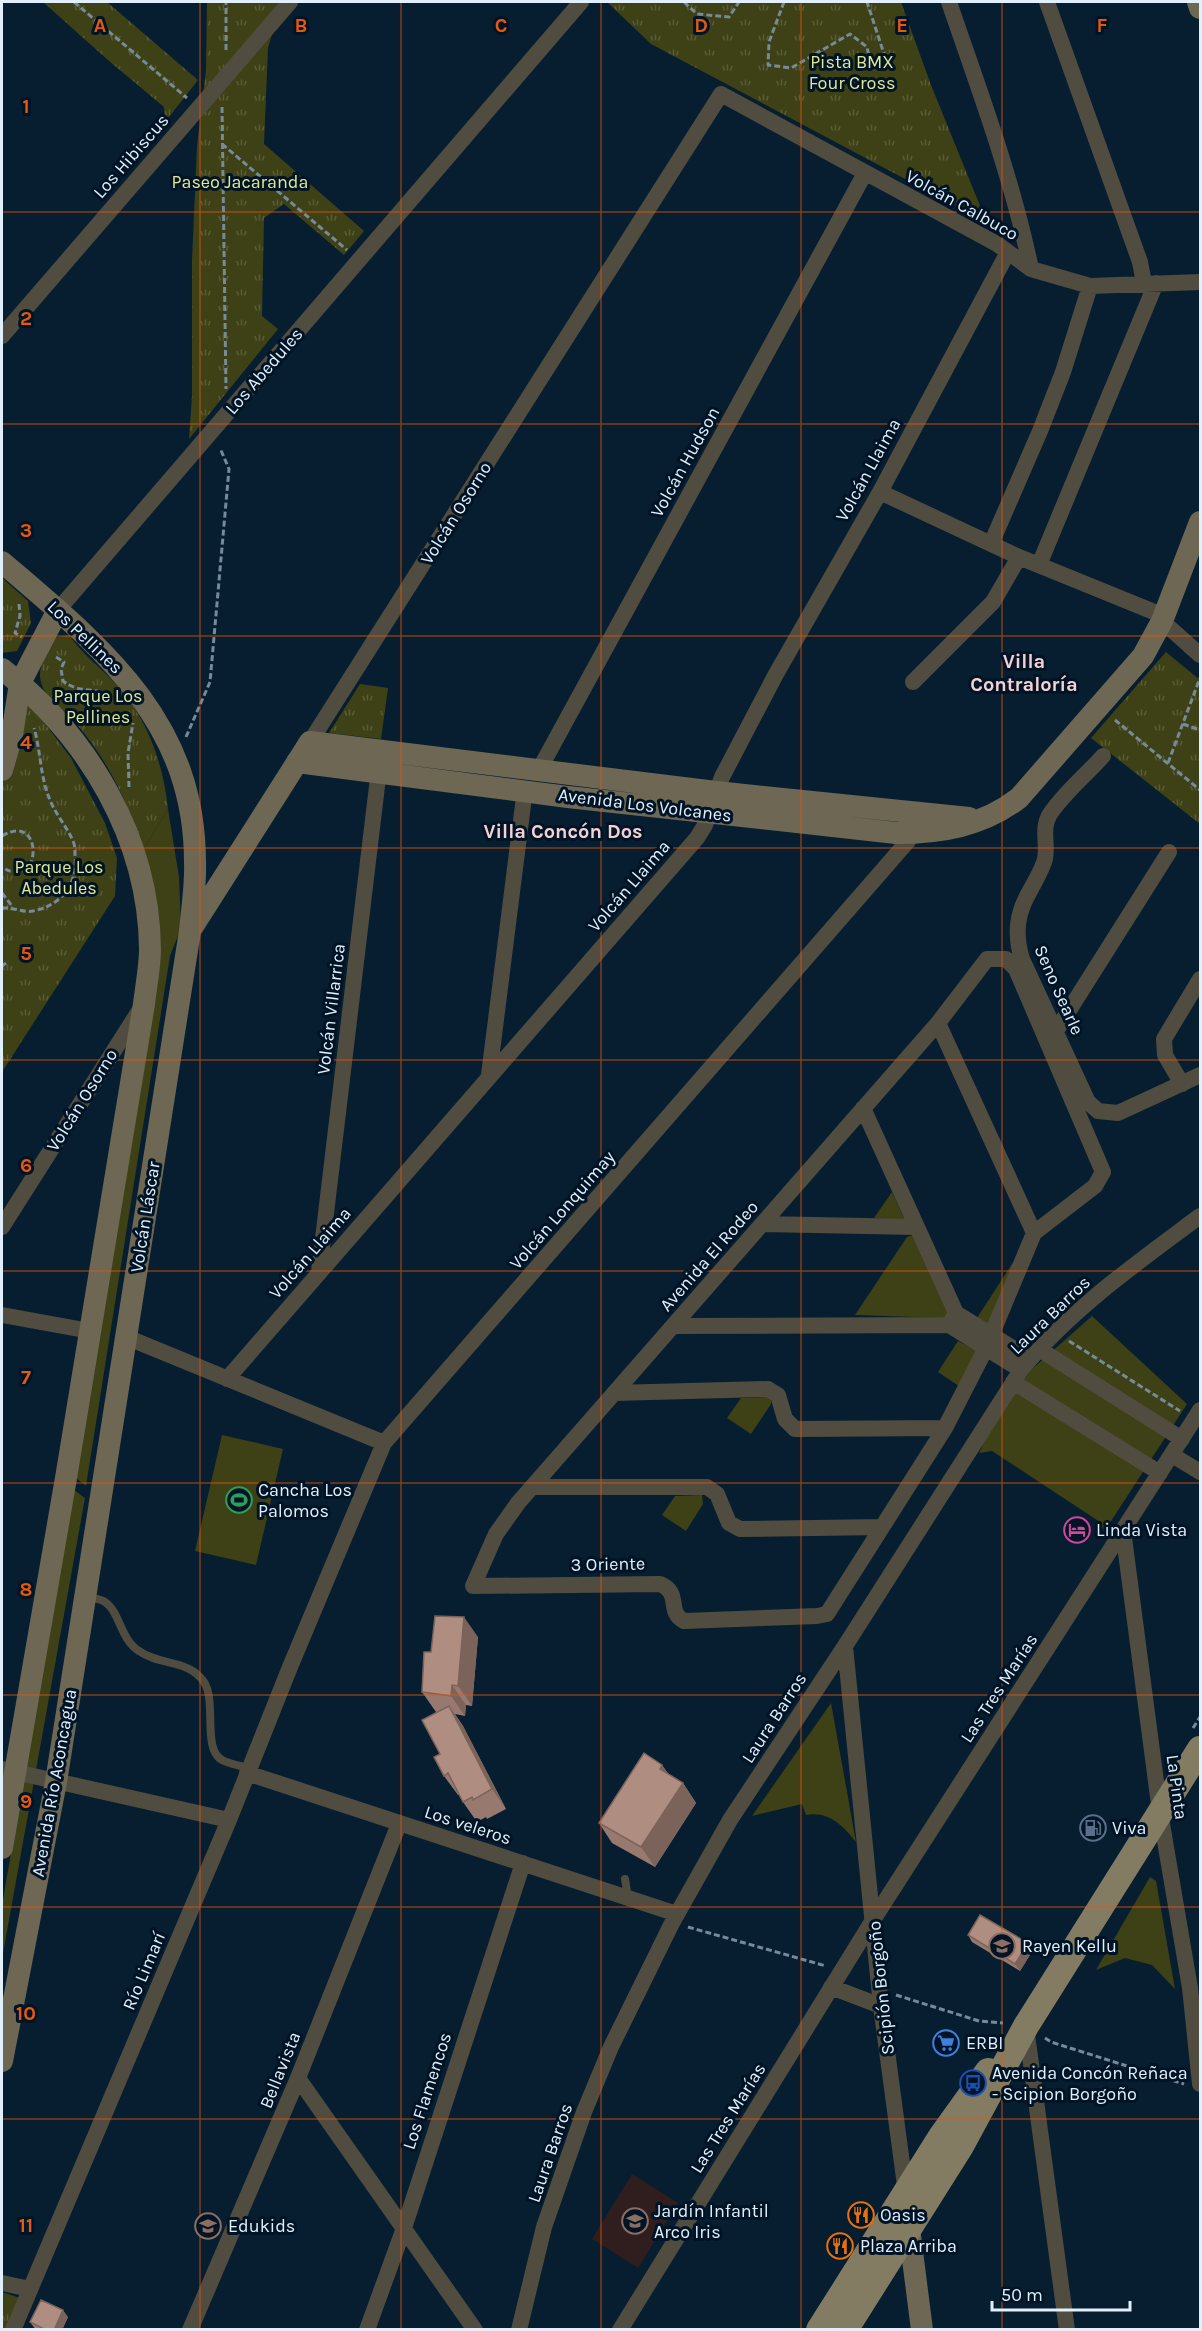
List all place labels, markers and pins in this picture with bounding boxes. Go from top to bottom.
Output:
place label: Cancha Los Palomos [258,1479,352,1522]
sports icon: Cancha Los Palomos [224,1485,254,1515]
hotel icon: Linda Vista [1062,1515,1092,1545]
place label: Linda Vista [1096,1519,1187,1541]
fuel station icon: Viva [1078,1813,1108,1843]
place label: Viva [1112,1817,1146,1839]
school or university icon: Rayen Kellu [987,1931,1017,1961]
place label: Rayen Kellu [1022,1935,1117,1957]
supermarket icon: ERBI [931,2028,961,2058]
place label: ERBI [966,2032,1003,2054]
place label: Avenida Concón Reñaca - Scipion Borgoño [992,2062,1188,2105]
bus stop icon: Avenida Concón Reñaca - Scipion Borgoño [958,2068,988,2098]
place label: Jardín Infantil Arco Iris [654,2200,769,2243]
restaurant icon: Oasis [846,2200,876,2230]
place label: Oasis [880,2204,926,2226]
school or university icon: Jardín Infantil Arco Iris [620,2206,650,2236]
school or university icon: Edukids [193,2211,223,2241]
place label: Edukids [228,2215,295,2237]
restaurant icon: Plaza Arriba [825,2231,855,2261]
place label: Plaza Arriba [860,2235,957,2257]

